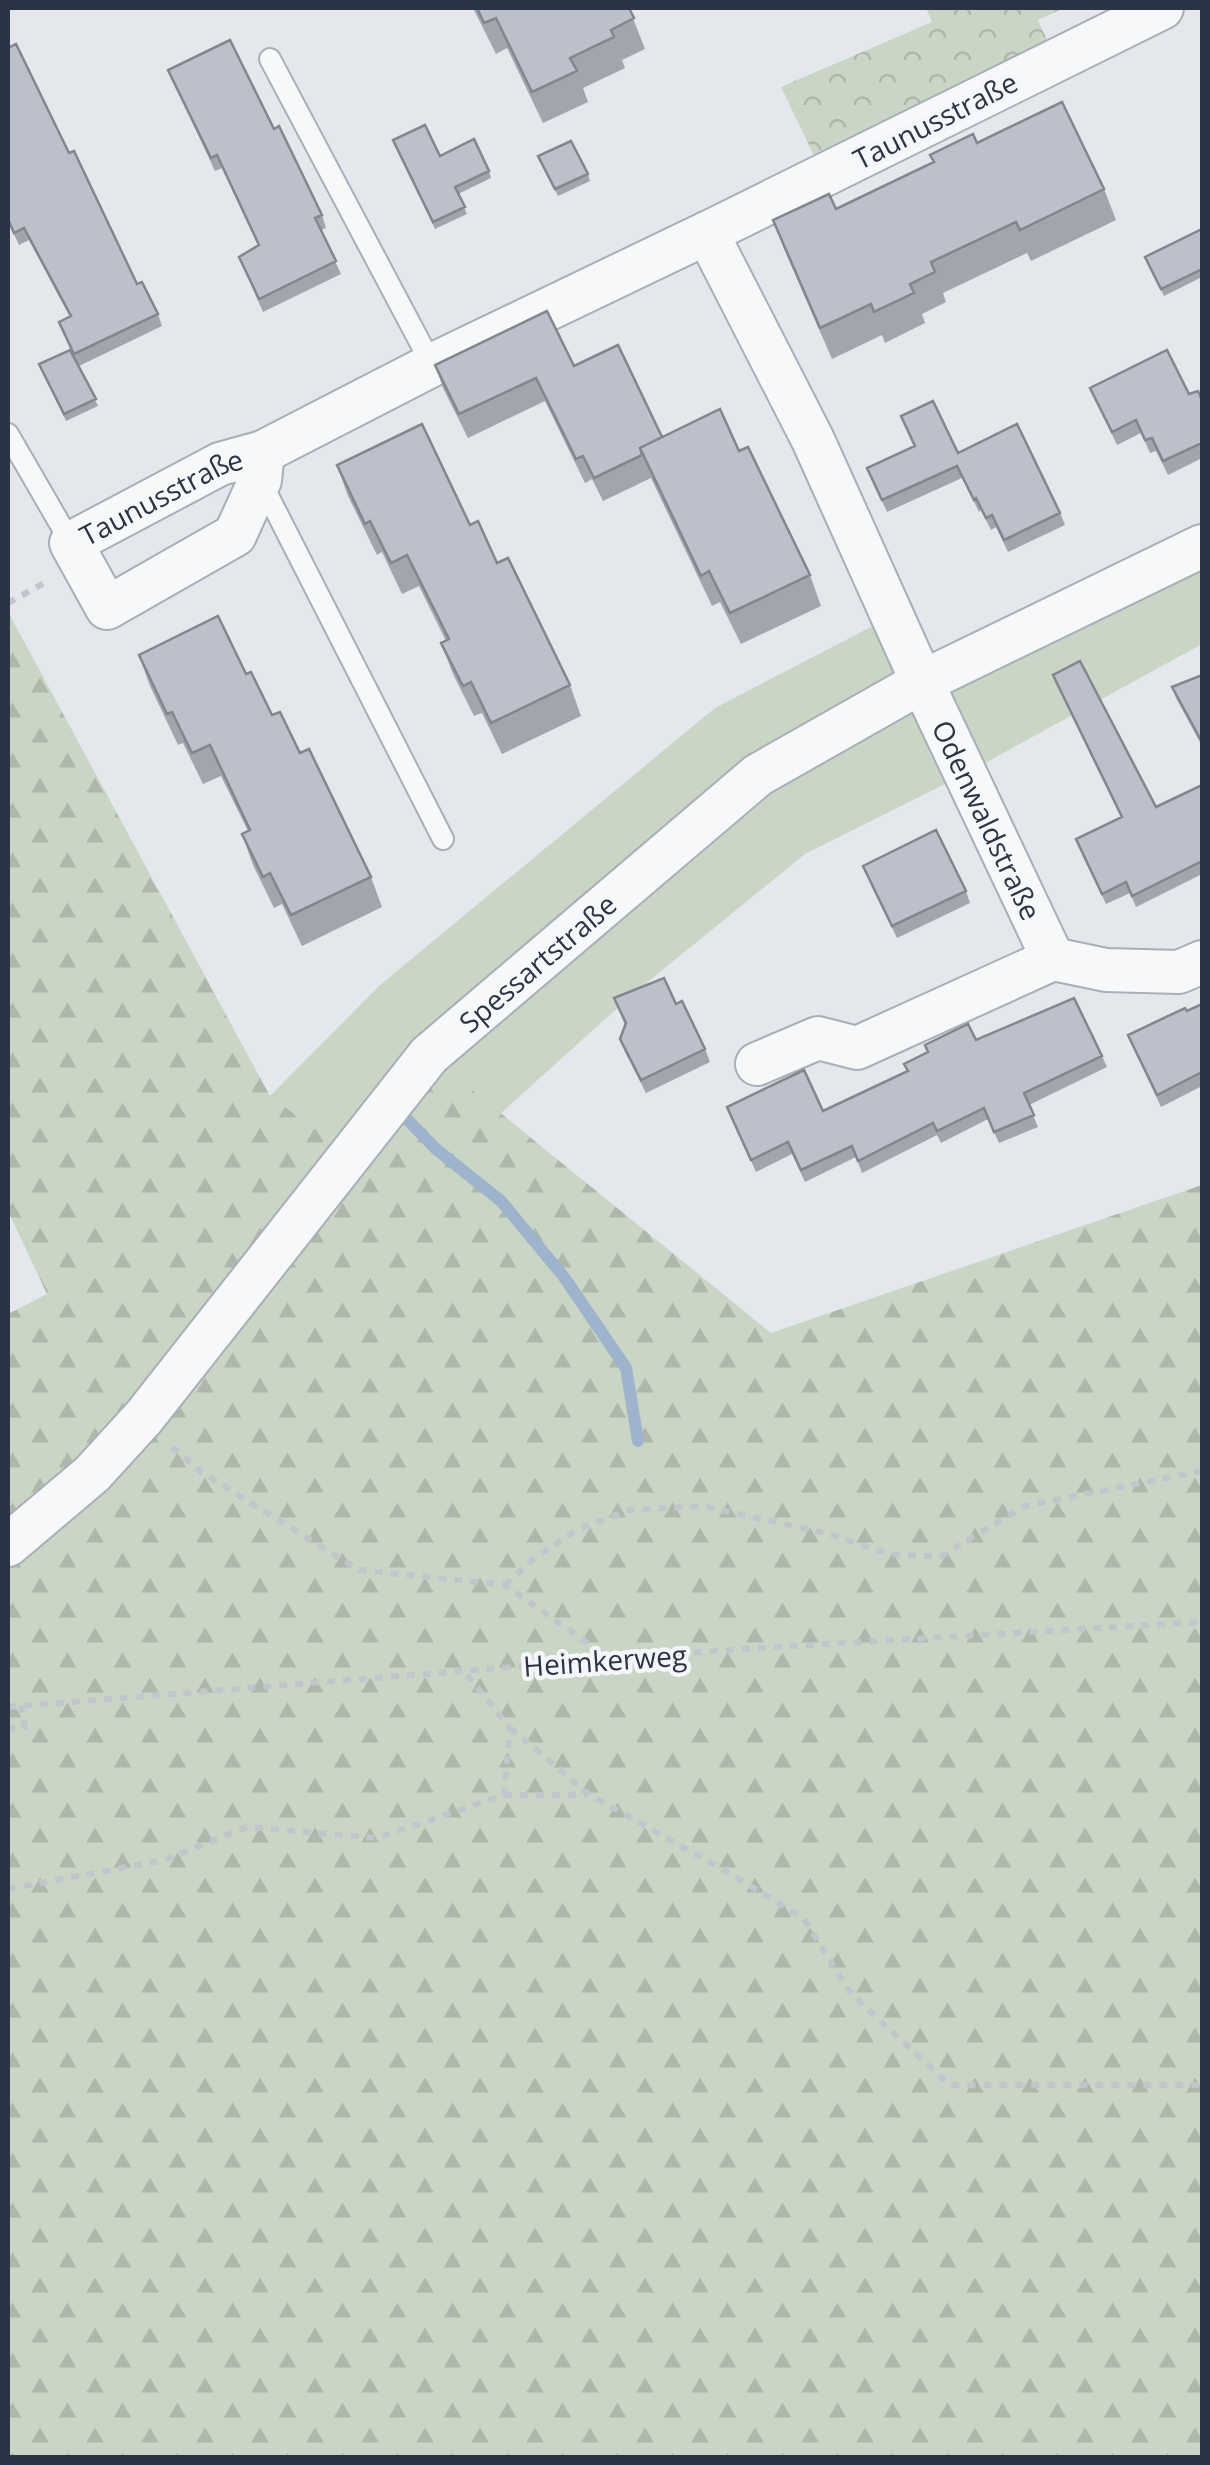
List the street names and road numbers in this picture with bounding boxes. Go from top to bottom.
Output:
street label: Taunusstraße [846,62,1024,178]
street label: Taunusstraße [73,440,247,554]
street label: Odenwaldstraße [924,714,1051,926]
street label: Spessartstraße [451,885,624,1041]
street label: Heimkerweg [522,1635,688,1685]

